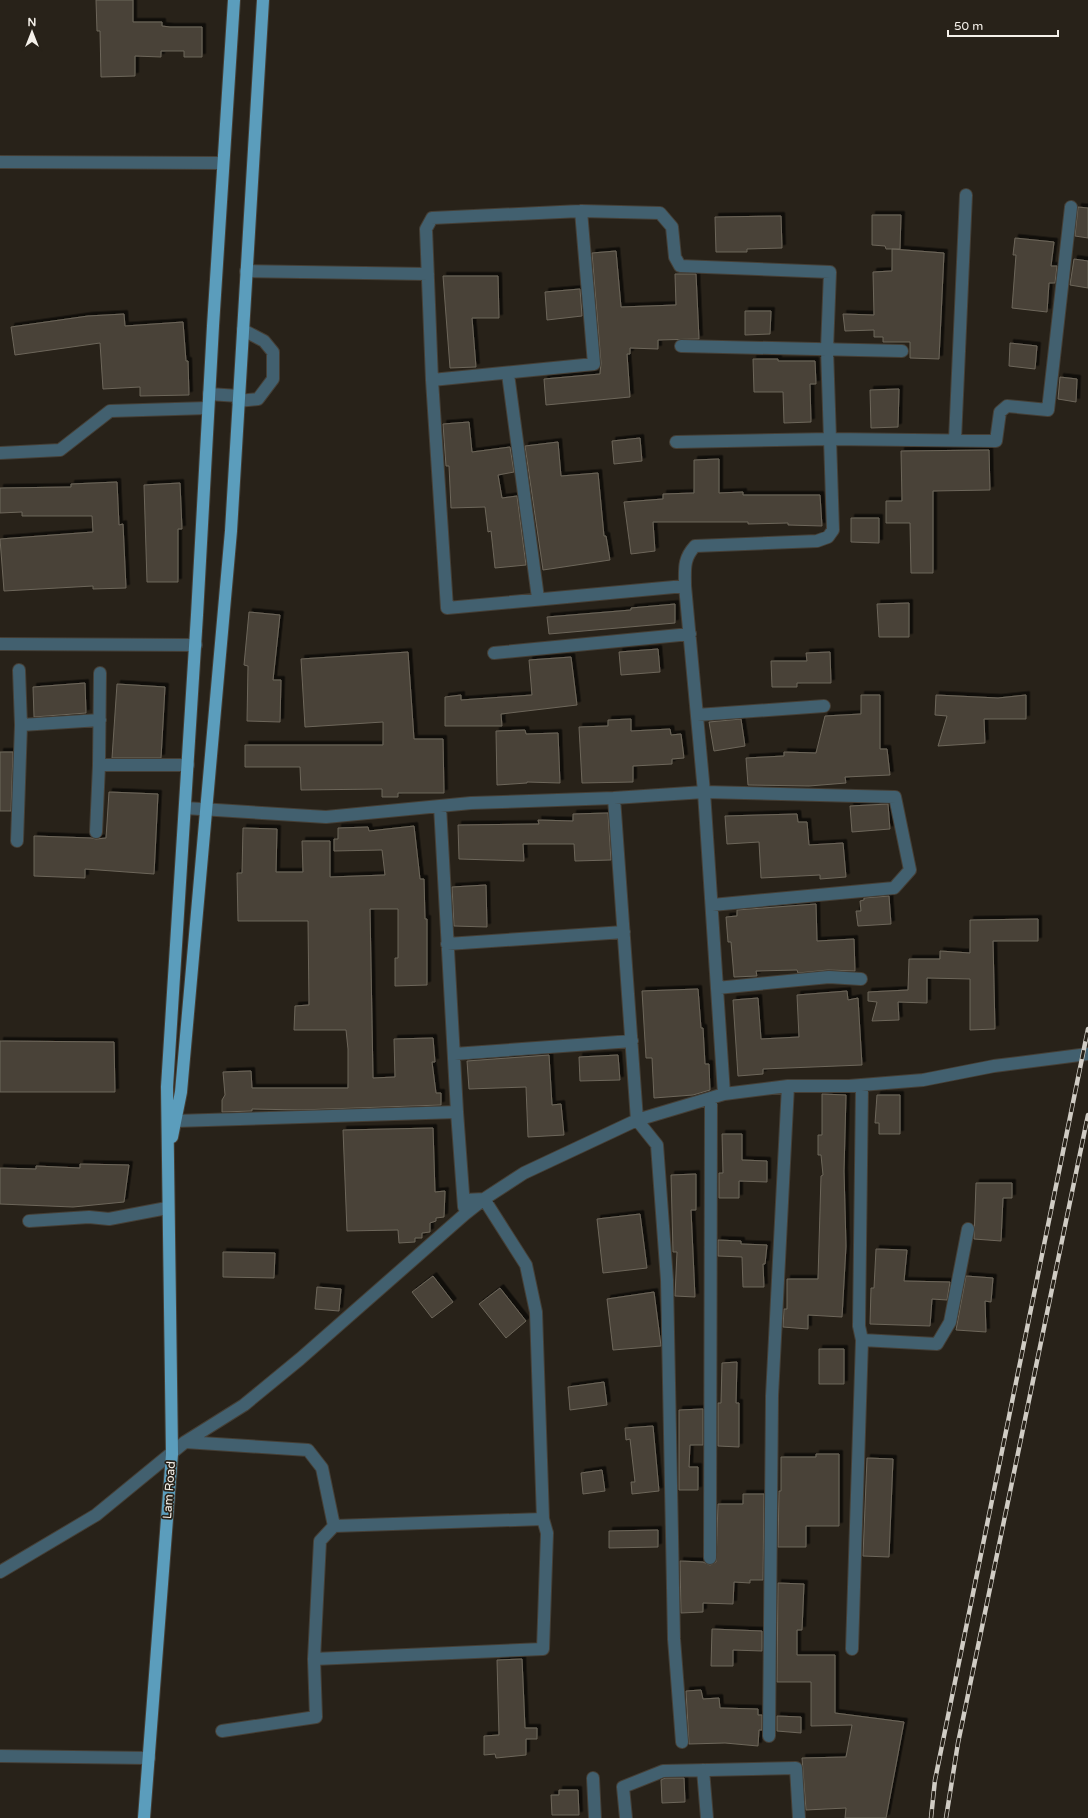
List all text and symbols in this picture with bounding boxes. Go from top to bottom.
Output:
north arrow [12,12,52,52]
scale bar [948,12,1058,38]
text: N [28,16,36,29]
text: 50 m [954,19,983,33]
street label: Lam Road [160,1461,178,1519]

